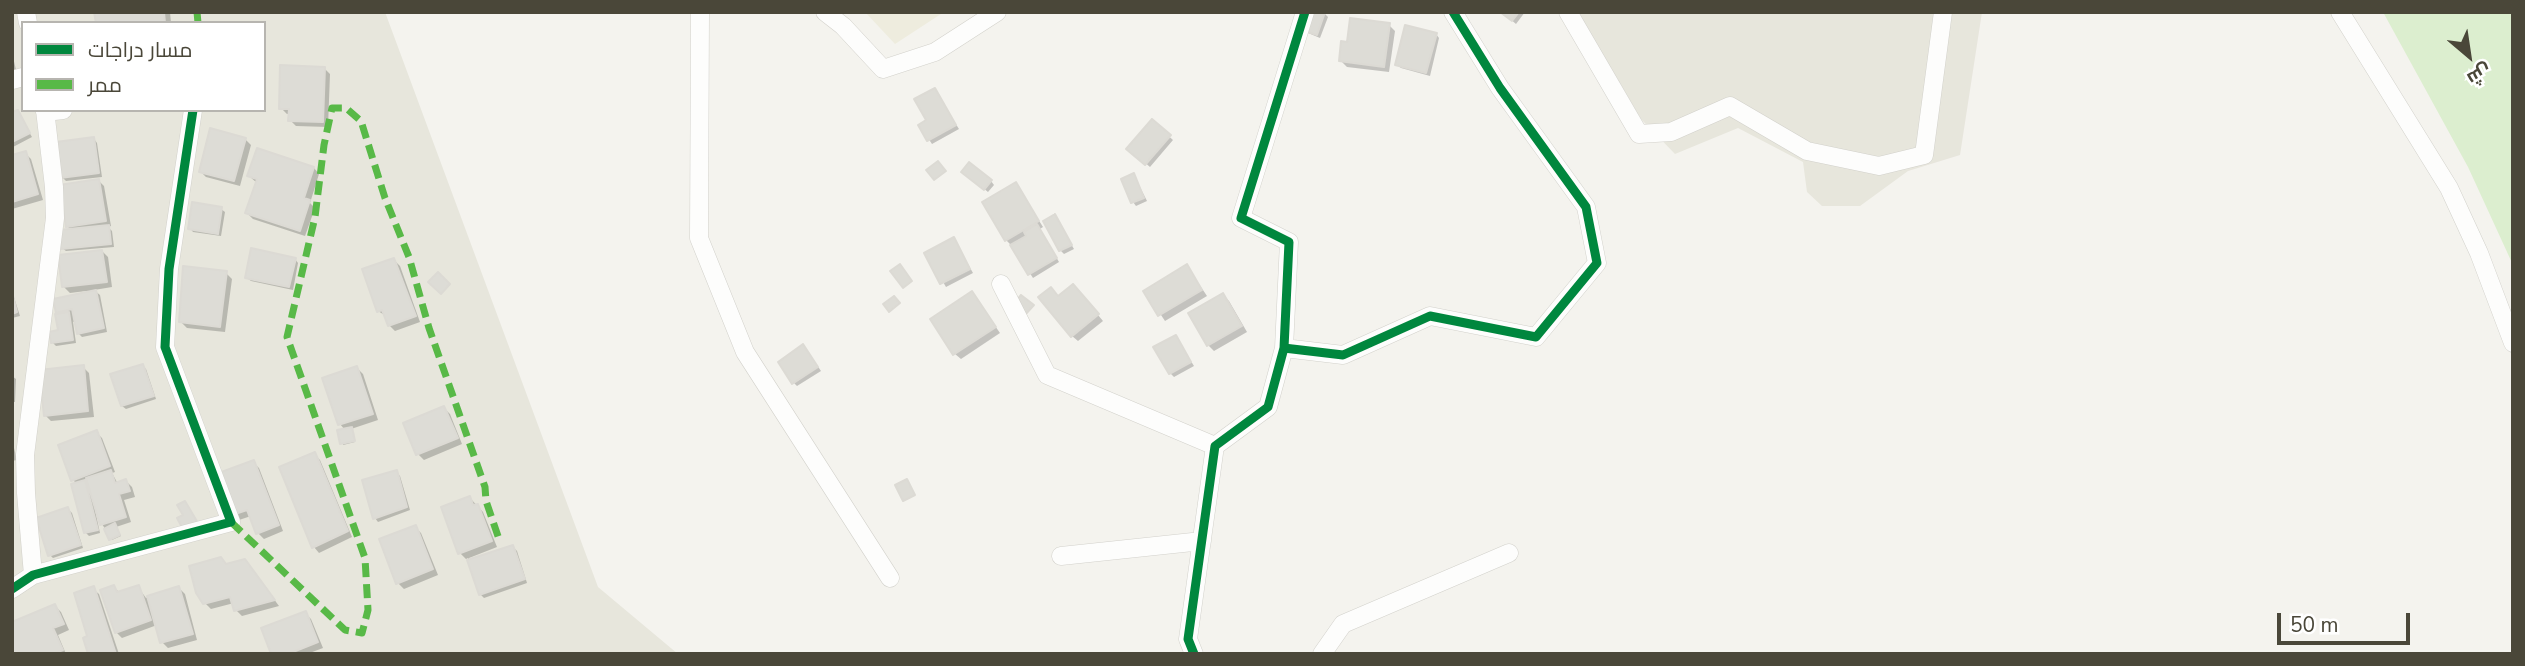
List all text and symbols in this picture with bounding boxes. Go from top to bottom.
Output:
legend [21,21,266,112]
north arrow [2434,21,2504,91]
text: مسار دراجات [88,36,192,64]
text: ش [2462,57,2496,92]
text: ممر [88,71,122,99]
scale bar [2280,600,2413,644]
text: 50 m [2290,611,2339,639]

